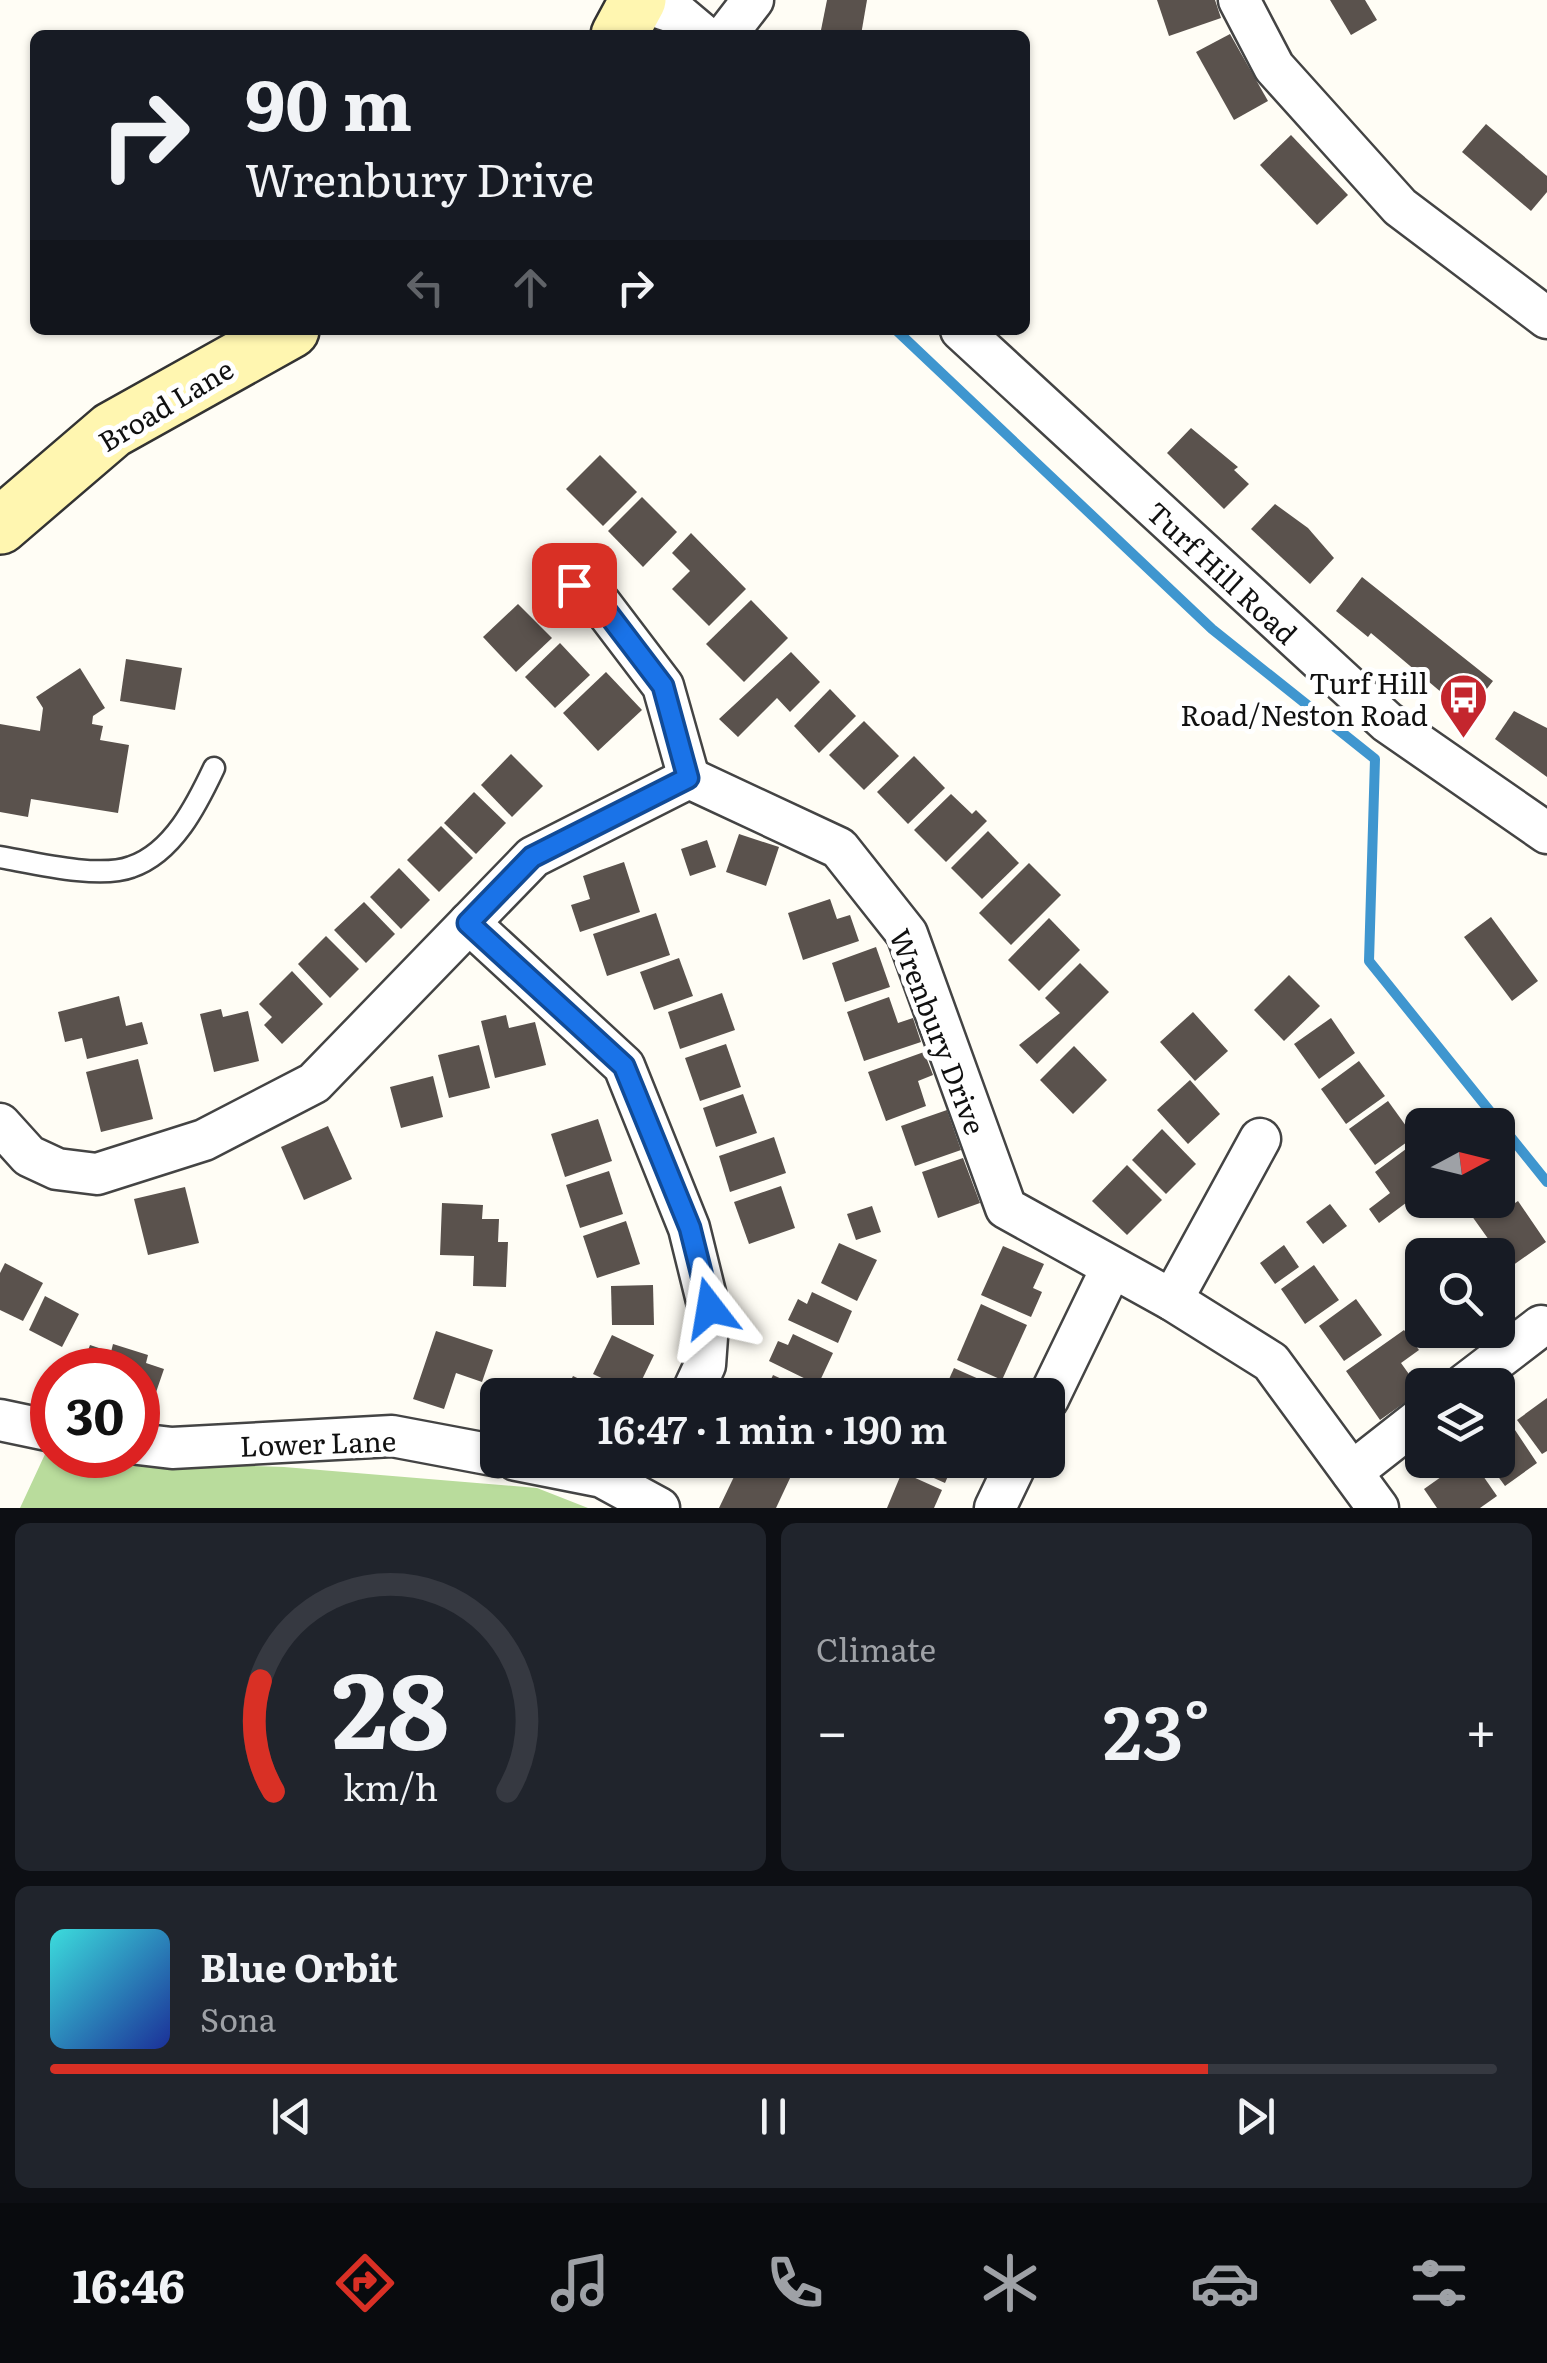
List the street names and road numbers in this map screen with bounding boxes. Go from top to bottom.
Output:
street label: Broad Lane [89,347,241,461]
street label: Turf Hill Road [1138,491,1308,653]
street label: Wrenbury Drive [880,922,998,1140]
street label: Lower Lane [239,1418,397,1466]

